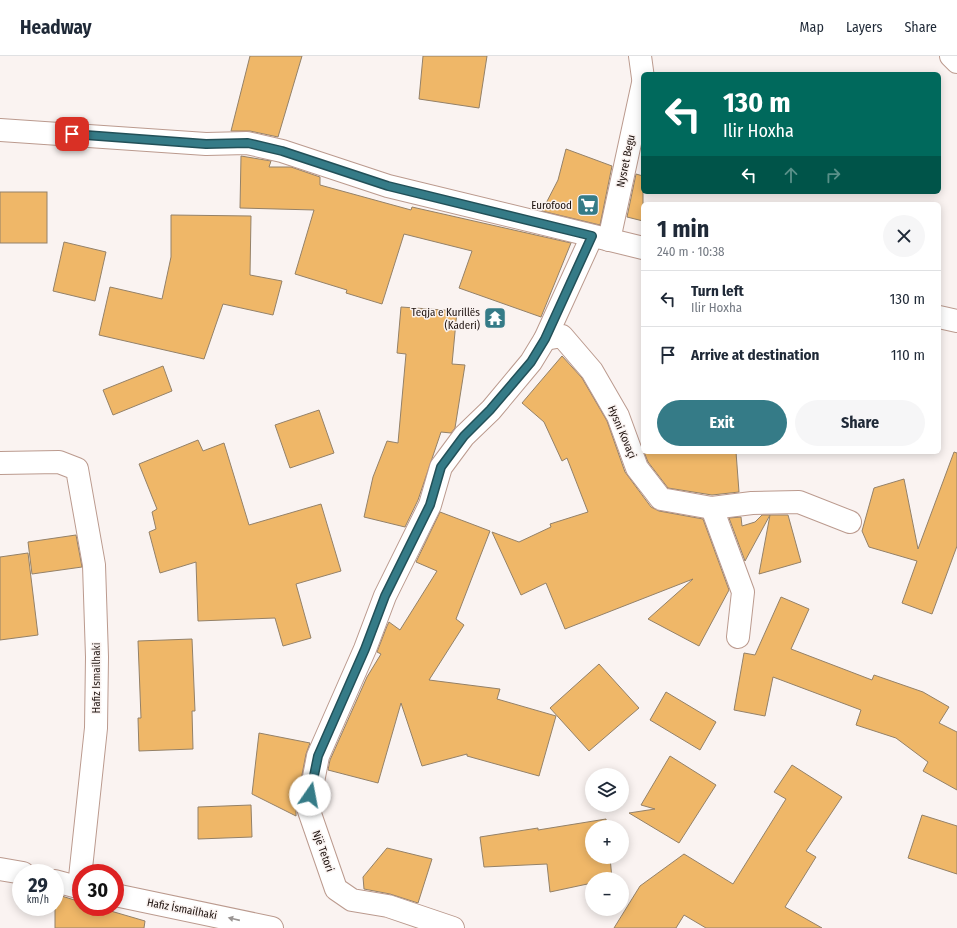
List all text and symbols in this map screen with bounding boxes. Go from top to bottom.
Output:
text: Headway [20,16,92,39]
text: Map [800,19,824,36]
text: Layers [846,19,882,36]
text: Share [904,19,937,36]
text: 130 m [723,86,791,119]
icon: left [657,88,709,140]
pin [55,117,89,151]
text: Ilir Hoxha [723,120,794,142]
icon: arrive [61,123,83,145]
street label: Nysret Begu [614,133,638,189]
icon: left [738,164,760,186]
icon: ahead [780,164,802,186]
icon: right [822,164,844,186]
supermarket icon: Eurofood [575,192,601,218]
place label: Eurofood [531,199,572,212]
text: 1 min [657,215,709,243]
button: close [883,215,925,257]
text: 240 m · 10:38 [657,244,725,259]
text: Turn left [691,282,744,300]
icon: left [657,288,679,310]
text: 130 m [890,290,925,308]
text: Ilir Hoxha [691,300,742,315]
temple icon: Teqja e Kurillës (Kaderi) [482,305,508,331]
place label: Teqja e Kurillës (Kaderi) [411,306,480,332]
icon: arrive [657,344,679,366]
text: Arrive at destination [691,346,819,364]
text: 110 m [891,346,925,364]
button: Exit [657,400,787,446]
button: Share [795,400,925,446]
street label: Hysni Kovaçi [605,404,639,461]
street label: Hafiz Ismailhaki [90,642,103,713]
map controls [585,768,629,916]
button: layers [585,768,629,812]
position arrow [289,774,331,816]
button: + [585,820,629,864]
street label: Një Tetori [310,828,337,874]
speed limit sign: 30 [72,864,124,916]
button: − [585,872,629,916]
text: 29 [28,873,48,897]
text: km/h [27,894,49,906]
street label: Hafiz İsmai̇lhaki [146,895,218,922]
one-way arrow [227,916,240,922]

